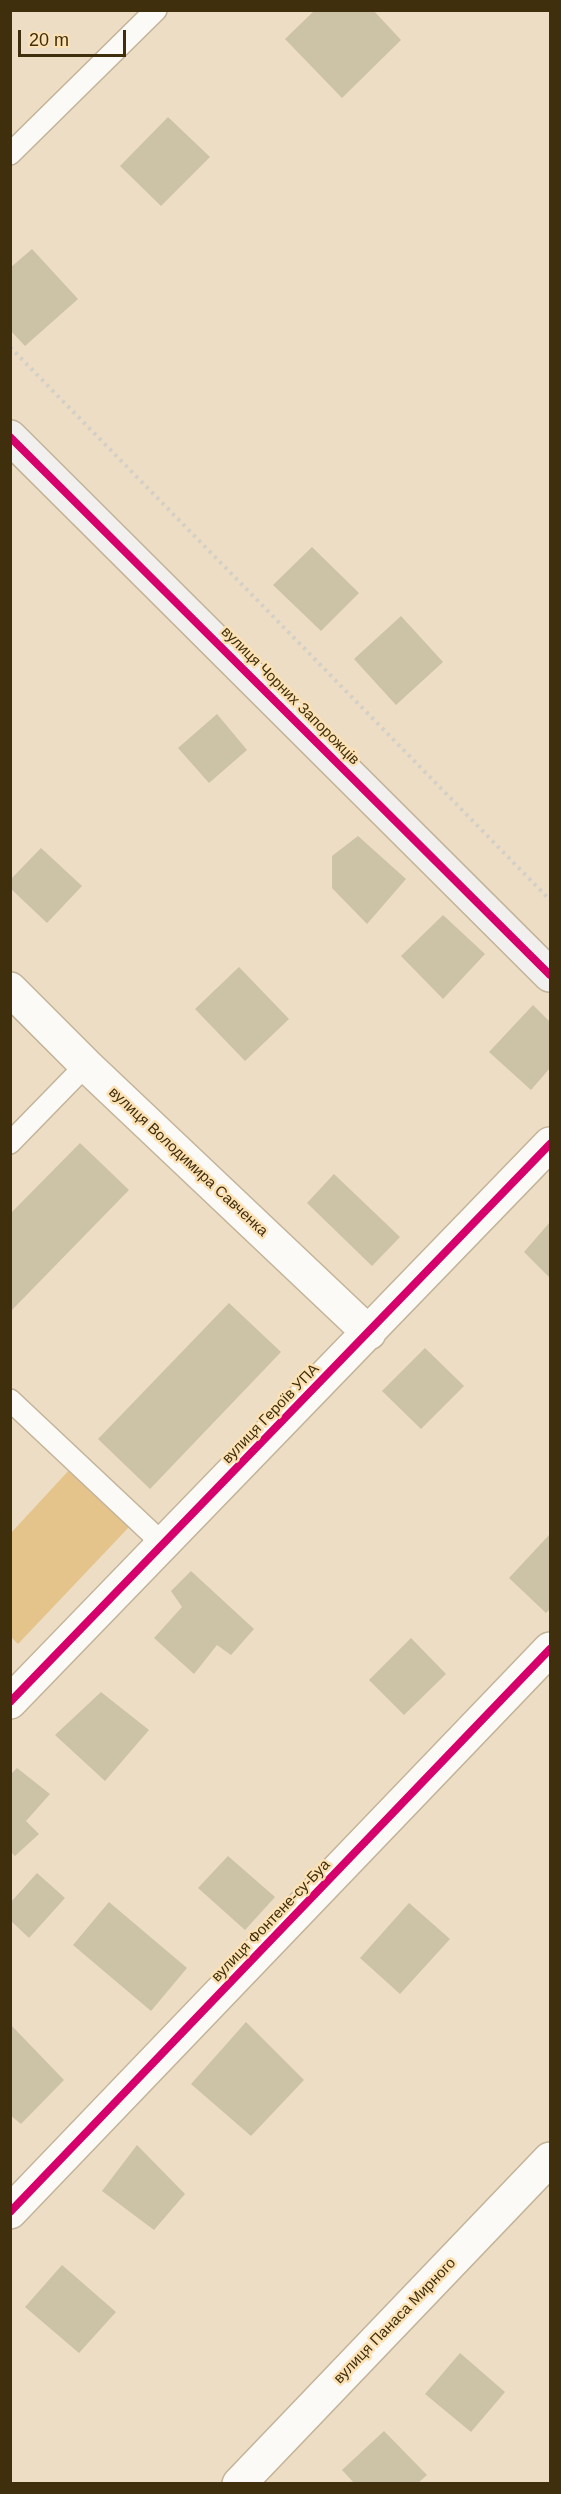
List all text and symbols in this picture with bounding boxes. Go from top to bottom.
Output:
scale bar [21,18,129,56]
text: 20 m [29,30,69,50]
street label: вулиця Чорних Запорожців [217,623,363,769]
street label: вулиця Володимира Савченка [105,1084,271,1240]
street label: вулиця Героїв УПА [219,1360,323,1468]
street label: вулиця Фонтене-су-Буа [208,1856,334,1986]
street label: вулиця Панаса Мирного [330,2254,460,2388]

